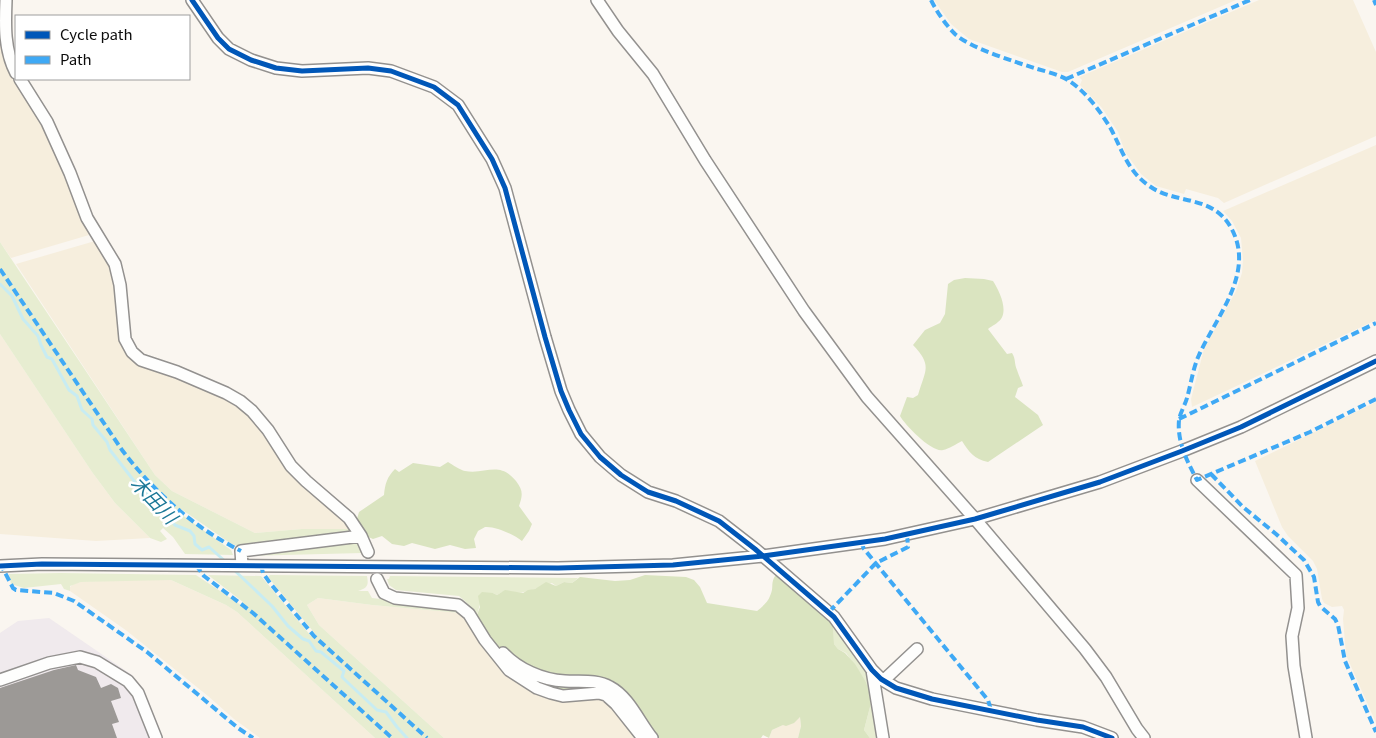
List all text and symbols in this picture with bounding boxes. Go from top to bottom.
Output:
legend [15,15,190,80]
text: Cycle path [60,23,133,44]
text: Path [60,48,92,69]
water label: 木田川 [126,469,186,530]

